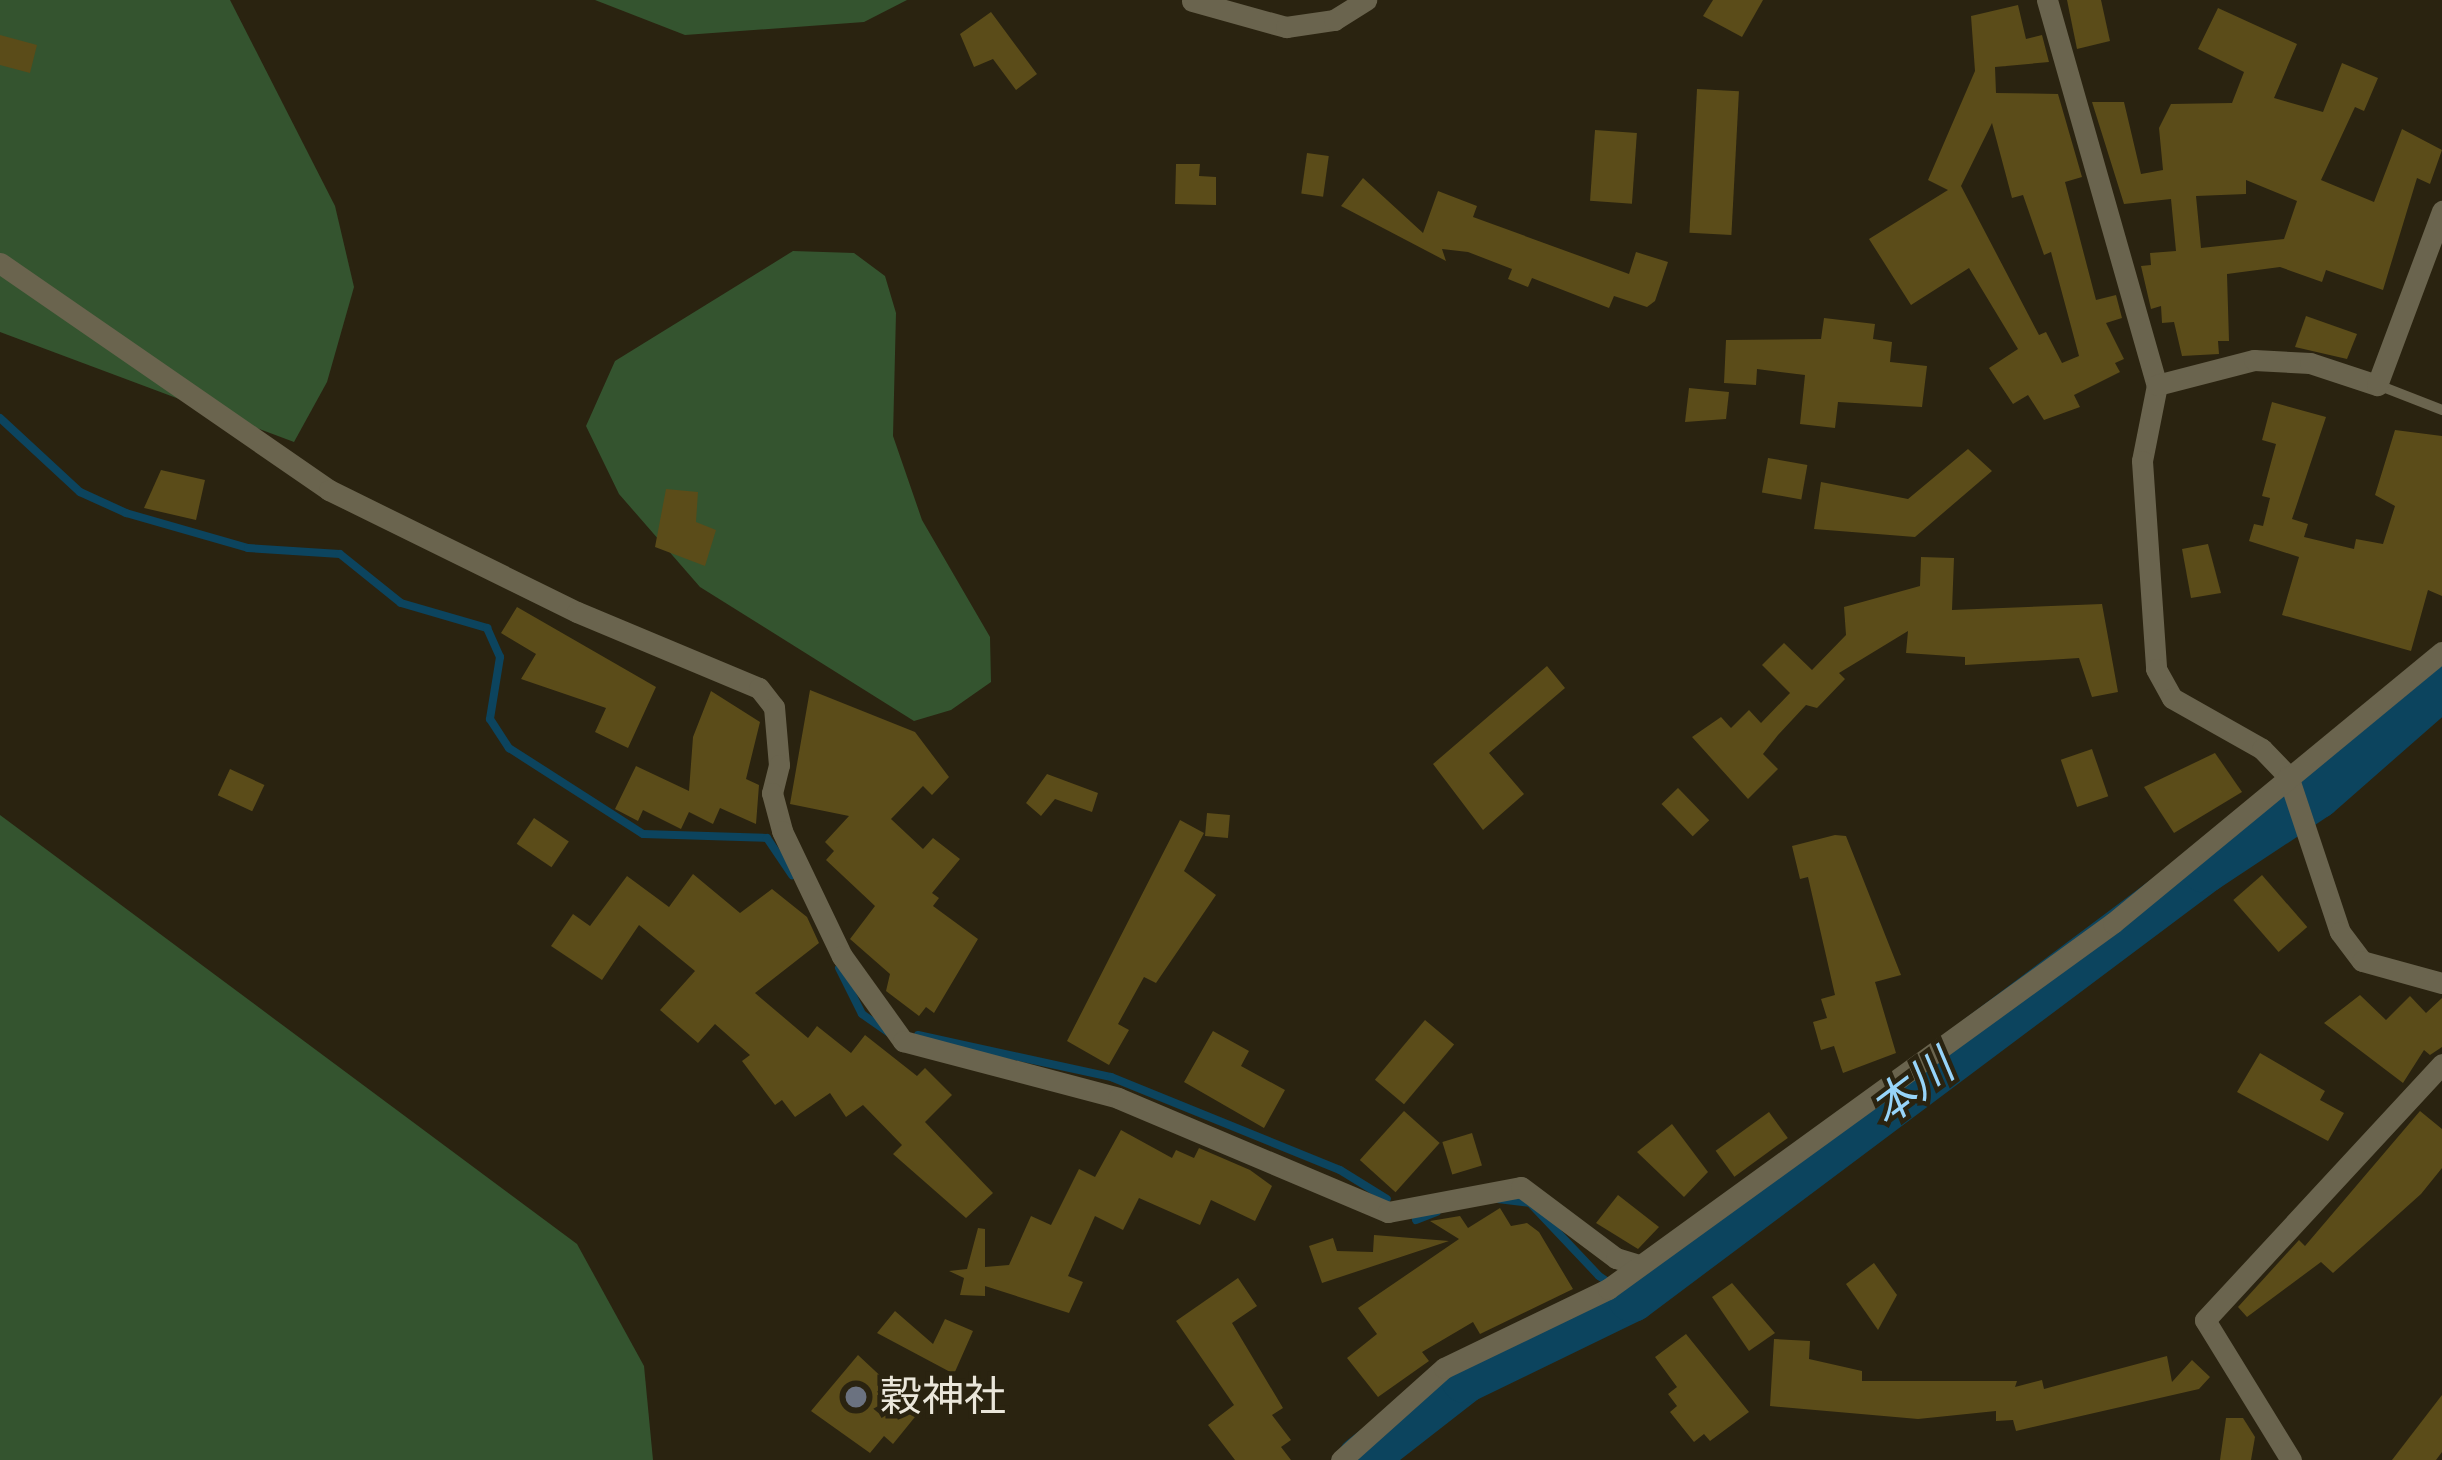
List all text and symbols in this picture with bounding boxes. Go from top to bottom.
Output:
water label: 本川 [1860,1039,1964,1137]
place label: 穀神社 [880,1372,1006,1422]
marker: 穀神社 [843,1384,869,1410]

